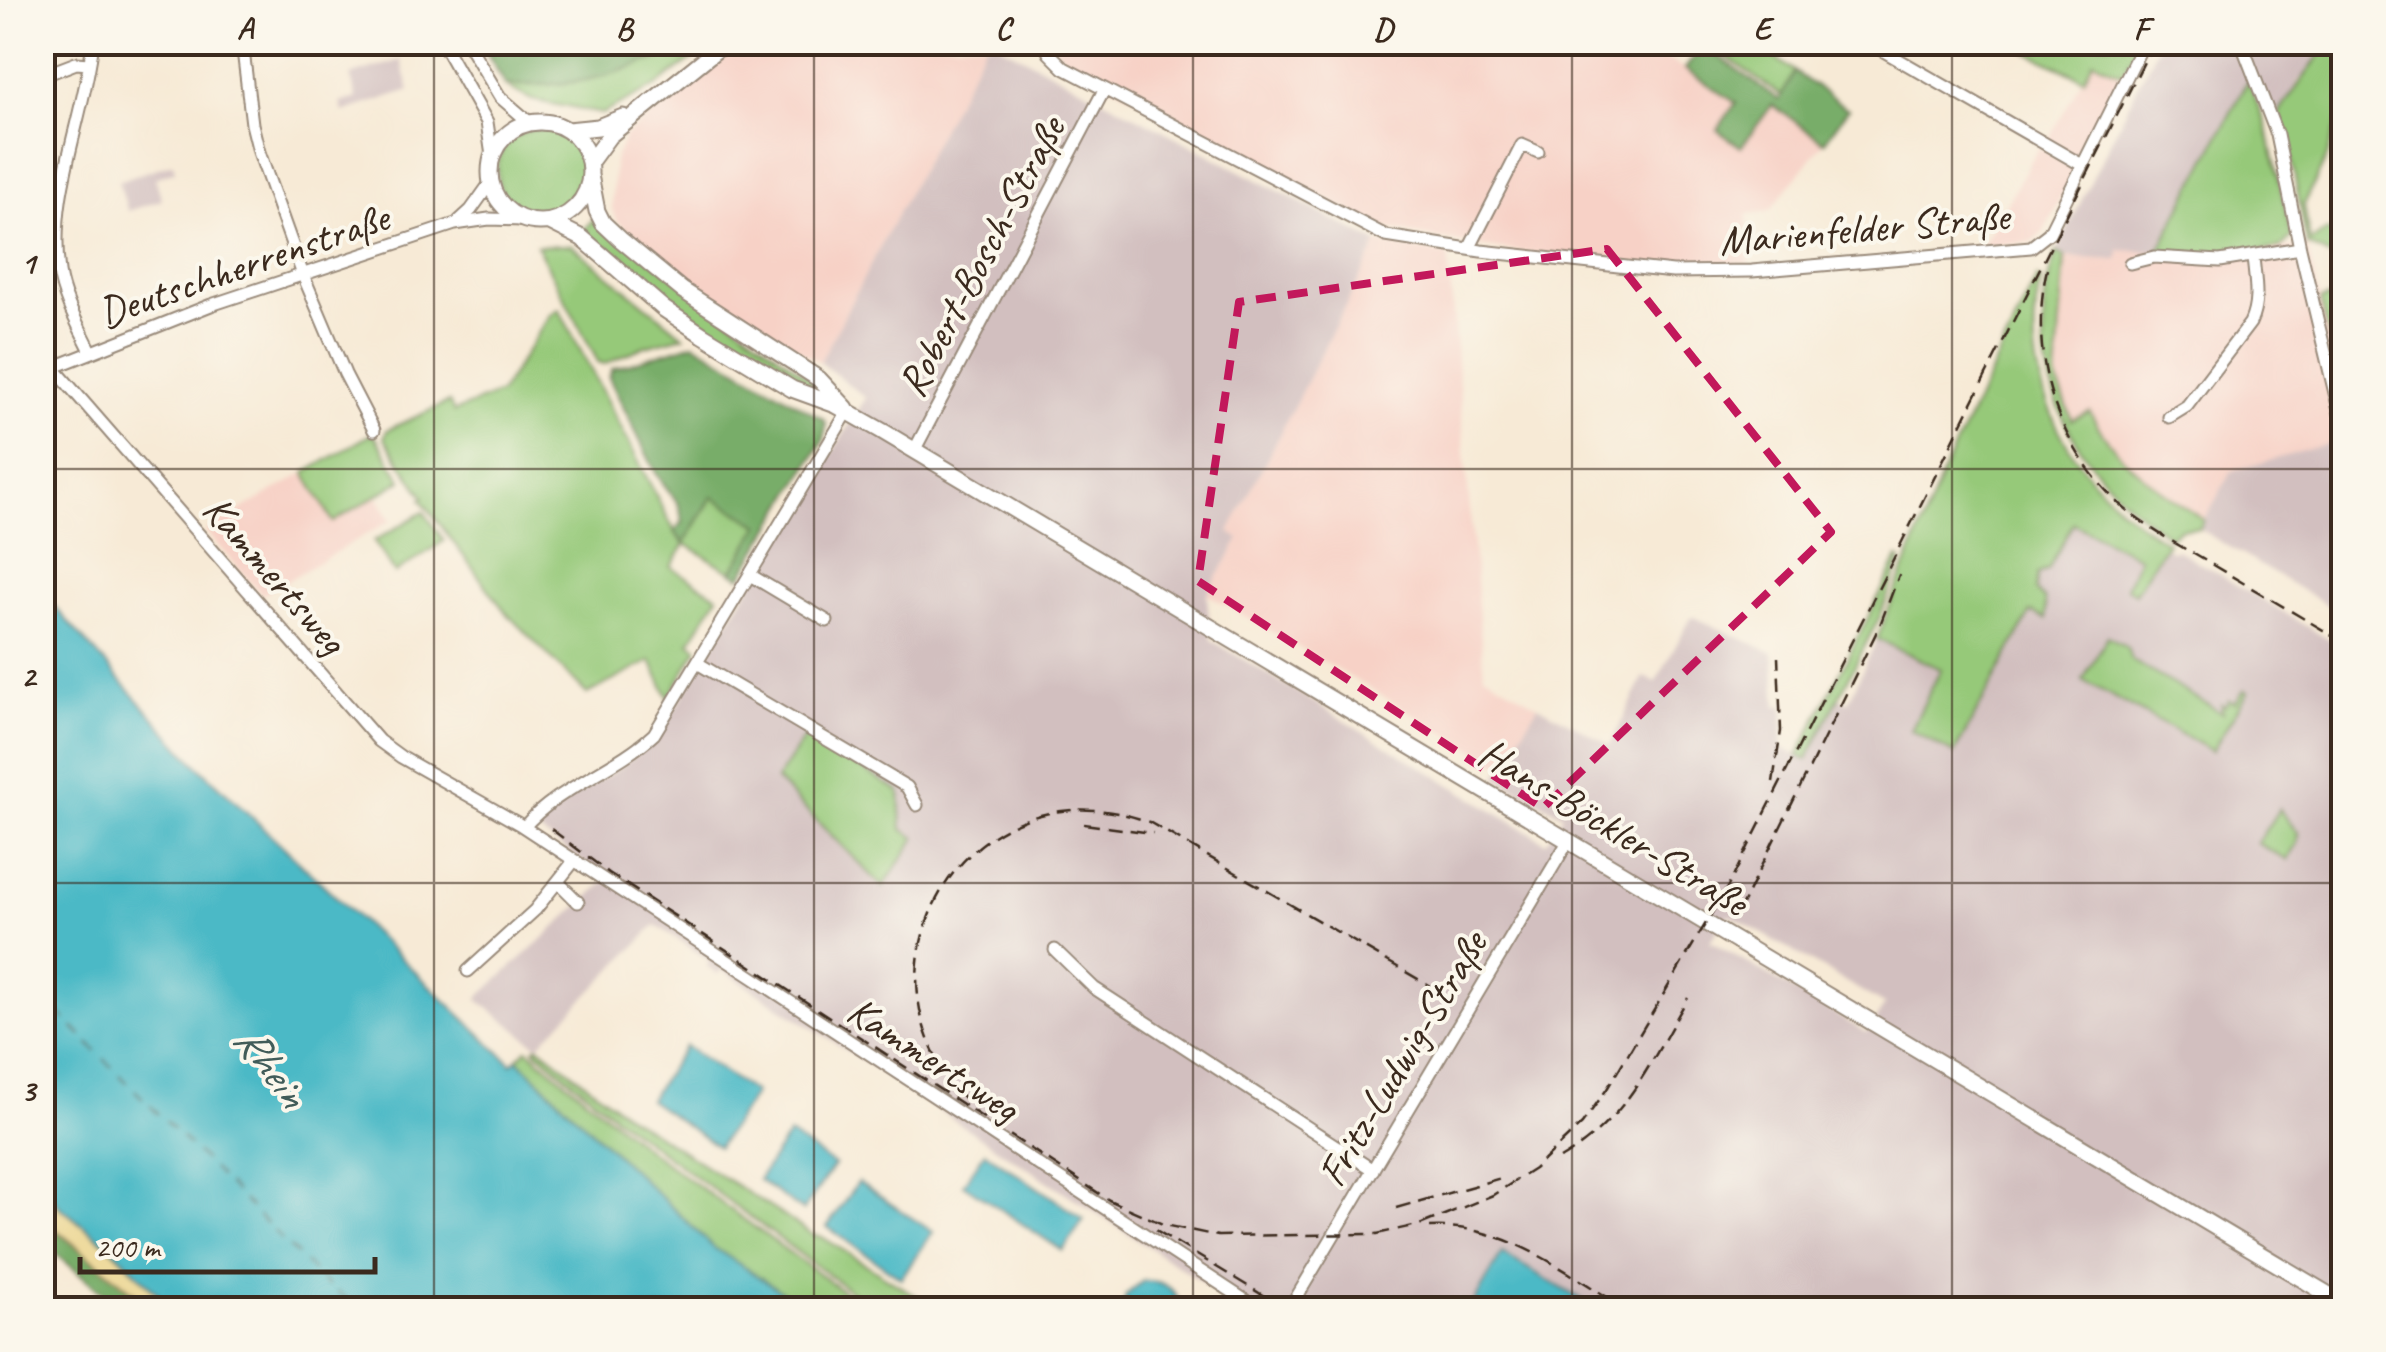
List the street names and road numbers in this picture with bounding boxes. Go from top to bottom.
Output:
street label: Robert-Bosch-Straße [885,105,1079,406]
street label: Marienfelder Straße [1717,189,2015,268]
street label: Deutschherrenstraße [91,190,399,340]
street label: Kammertsweg [191,484,360,667]
street label: Hans-Böckler-Straße [1469,726,1760,930]
street label: Fritz-Ludwig-Straße [1305,919,1501,1196]
street label: Kammertsweg [837,984,1031,1135]

